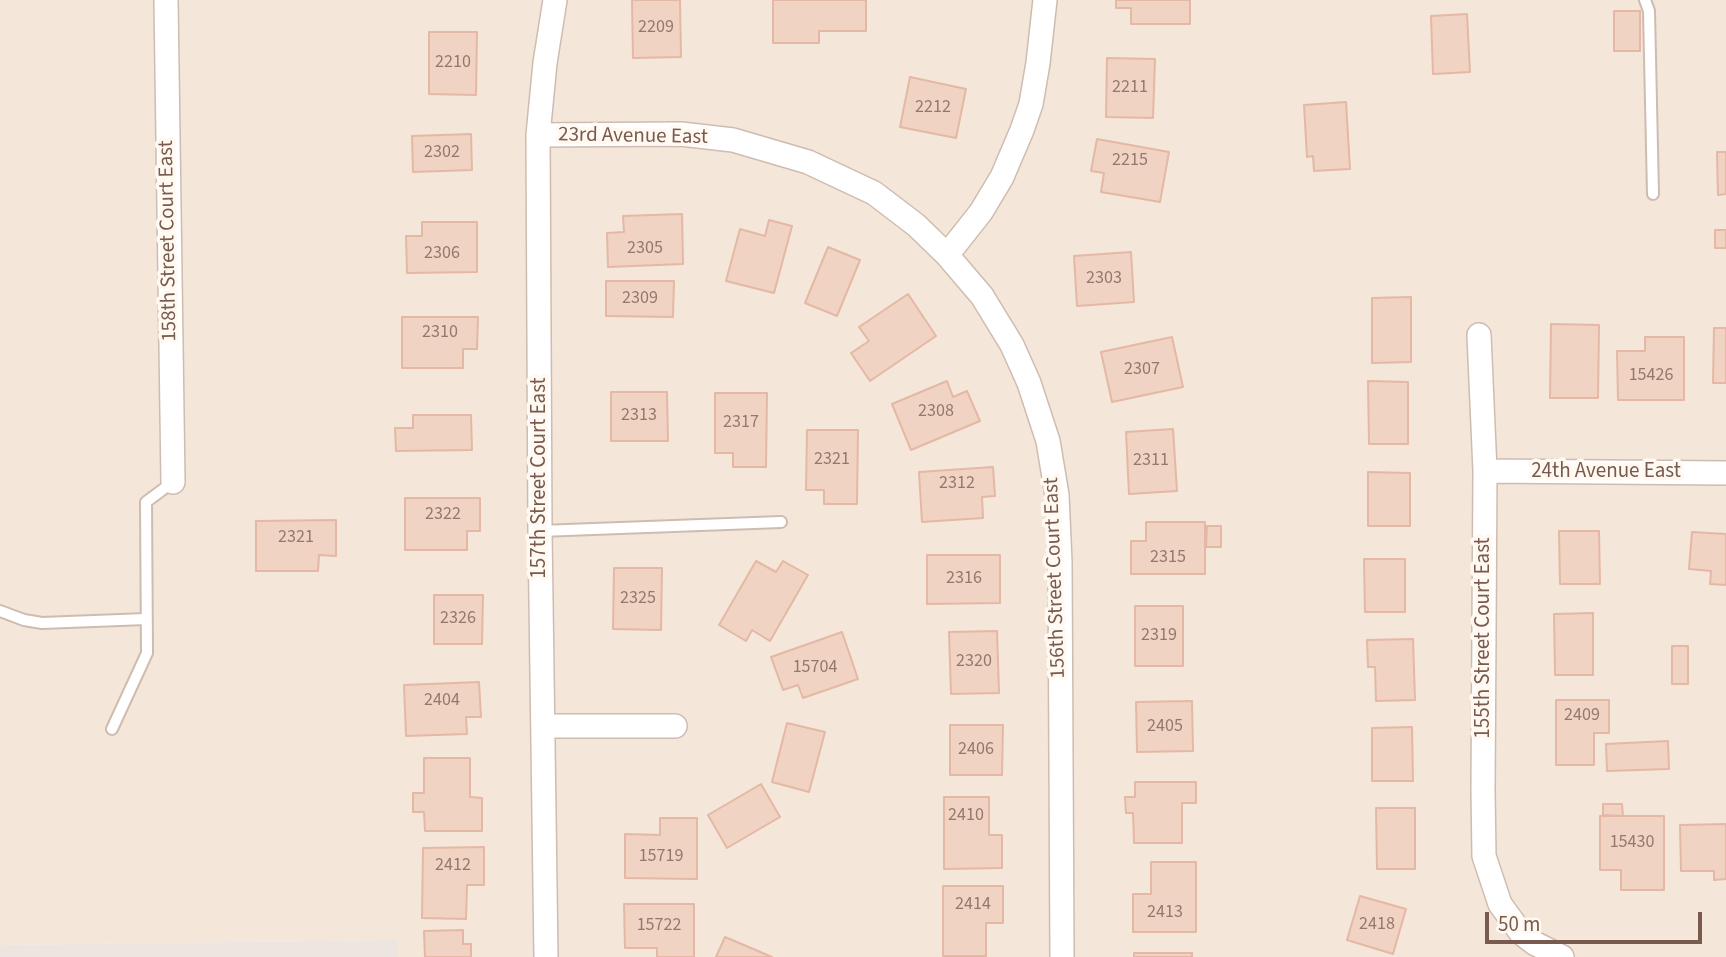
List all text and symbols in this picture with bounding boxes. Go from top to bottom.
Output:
house number: 2209 [638,17,674,39]
house number: 2210 [435,52,471,74]
house number: 2211 [1112,77,1148,99]
house number: 2212 [915,97,951,119]
street label: 23rd Avenue East [558,123,708,151]
street label: 158th Street Court East [155,140,183,342]
house number: 2302 [424,142,460,164]
house number: 2215 [1112,150,1148,172]
house number: 2305 [627,238,663,260]
house number: 2306 [424,243,460,265]
house number: 2303 [1086,268,1122,290]
house number: 2309 [622,288,658,310]
house number: 2310 [422,322,458,344]
house number: 2307 [1124,359,1160,381]
house number: 15426 [1629,365,1673,387]
street label: 157th Street Court East [527,377,553,579]
house number: 2308 [918,401,954,423]
house number: 2313 [621,405,657,427]
house number: 2317 [723,412,759,434]
house number: 2321 [814,449,850,471]
house number: 2311 [1133,450,1169,472]
street label: 24th Avenue East [1531,459,1681,485]
house number: 2312 [939,473,975,495]
street label: 156th Street Court East [1040,477,1072,679]
house number: 2322 [425,504,461,526]
house number: 2321 [278,527,314,549]
street label: 155th Street Court East [1471,537,1497,739]
house number: 2315 [1150,547,1186,569]
house number: 2316 [946,568,982,590]
house number: 2325 [620,588,656,610]
house number: 2326 [440,608,476,630]
house number: 2319 [1141,625,1177,647]
house number: 2320 [956,651,992,673]
house number: 15704 [793,657,837,679]
house number: 2404 [424,690,460,712]
house number: 2409 [1564,705,1600,727]
house number: 2405 [1147,716,1183,738]
house number: 2406 [958,739,994,761]
house number: 2410 [948,805,984,827]
house number: 15430 [1610,832,1654,854]
house number: 15719 [639,846,683,868]
house number: 2412 [435,855,471,877]
house number: 2414 [955,894,991,916]
scale bar [1488,898,1705,942]
house number: 2413 [1147,902,1183,924]
text: 50 m [1498,909,1540,939]
house number: 2418 [1359,914,1395,936]
house number: 15722 [637,915,681,937]

